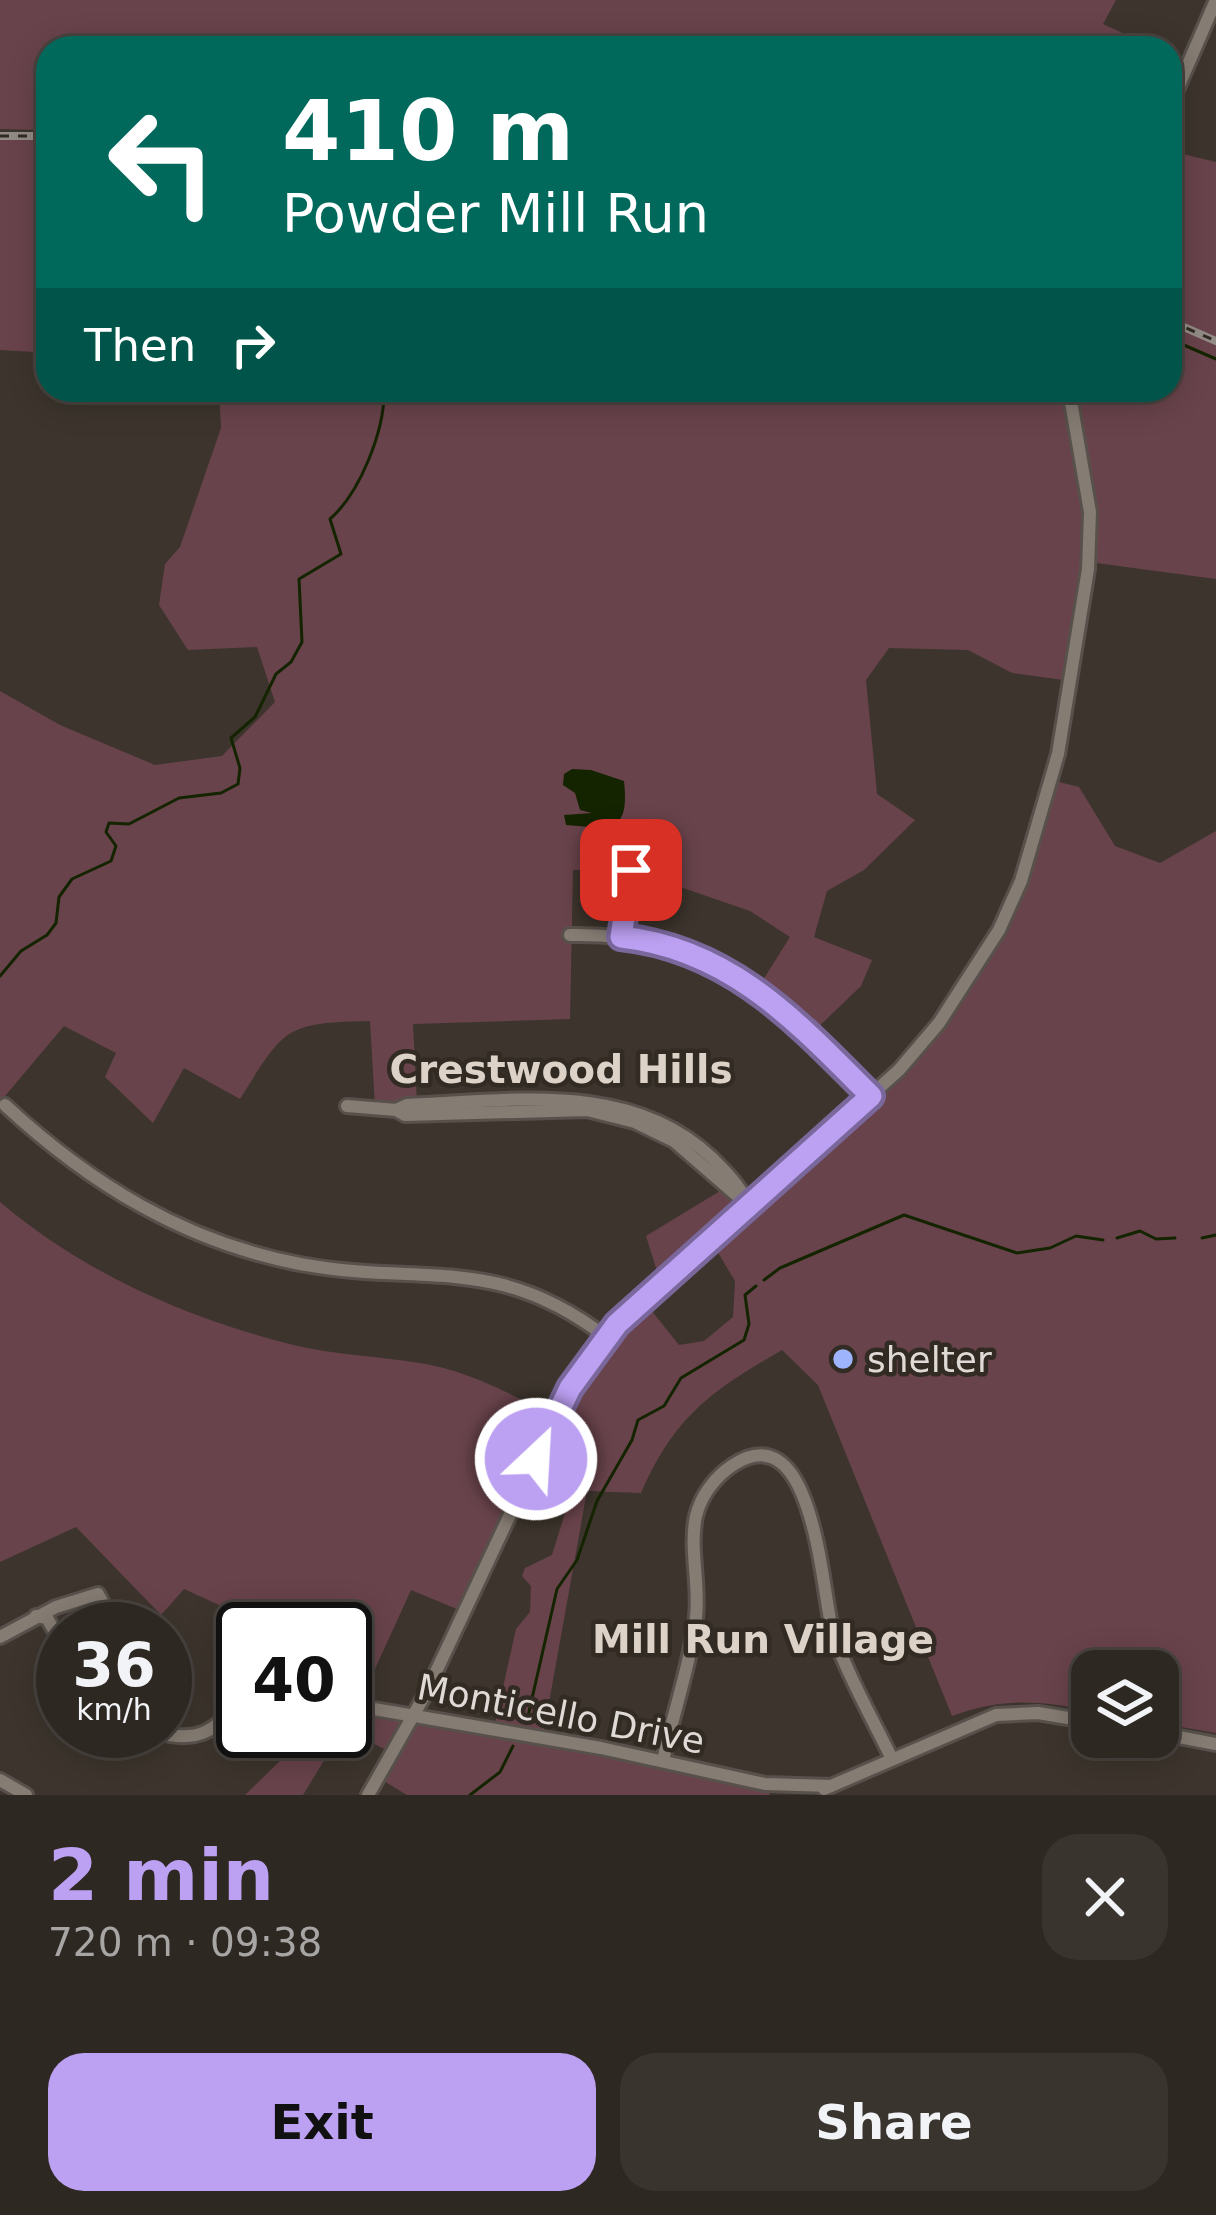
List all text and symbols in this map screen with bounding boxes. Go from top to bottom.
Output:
text: 410 m [282,82,574,180]
icon: left [84,84,240,240]
text: Powder Mill Run [282,182,709,245]
icon: right [220,312,286,378]
text: Then [84,319,196,372]
pin [580,819,682,921]
icon: arrive [598,837,664,903]
district label: Crestwood Hills [389,1047,733,1092]
place label: shelter [867,1339,992,1380]
marker: shelter [830,1346,856,1372]
position arrow [473,1396,599,1522]
speed limit sign: 40 [216,1602,372,1758]
district label: Mill Run Village [592,1617,934,1662]
text: 36 [72,1630,156,1700]
map controls [1071,1650,1179,1758]
button: layers [1071,1650,1179,1758]
street label: Monticello Drive [414,1666,708,1762]
text: km/h [76,1692,152,1727]
text: 2 min [48,1833,274,1917]
button: close [1042,1834,1168,1960]
text: 720 m · 09:38 [48,1920,322,1965]
button: Exit [48,2053,596,2191]
button: Share [620,2053,1168,2191]

